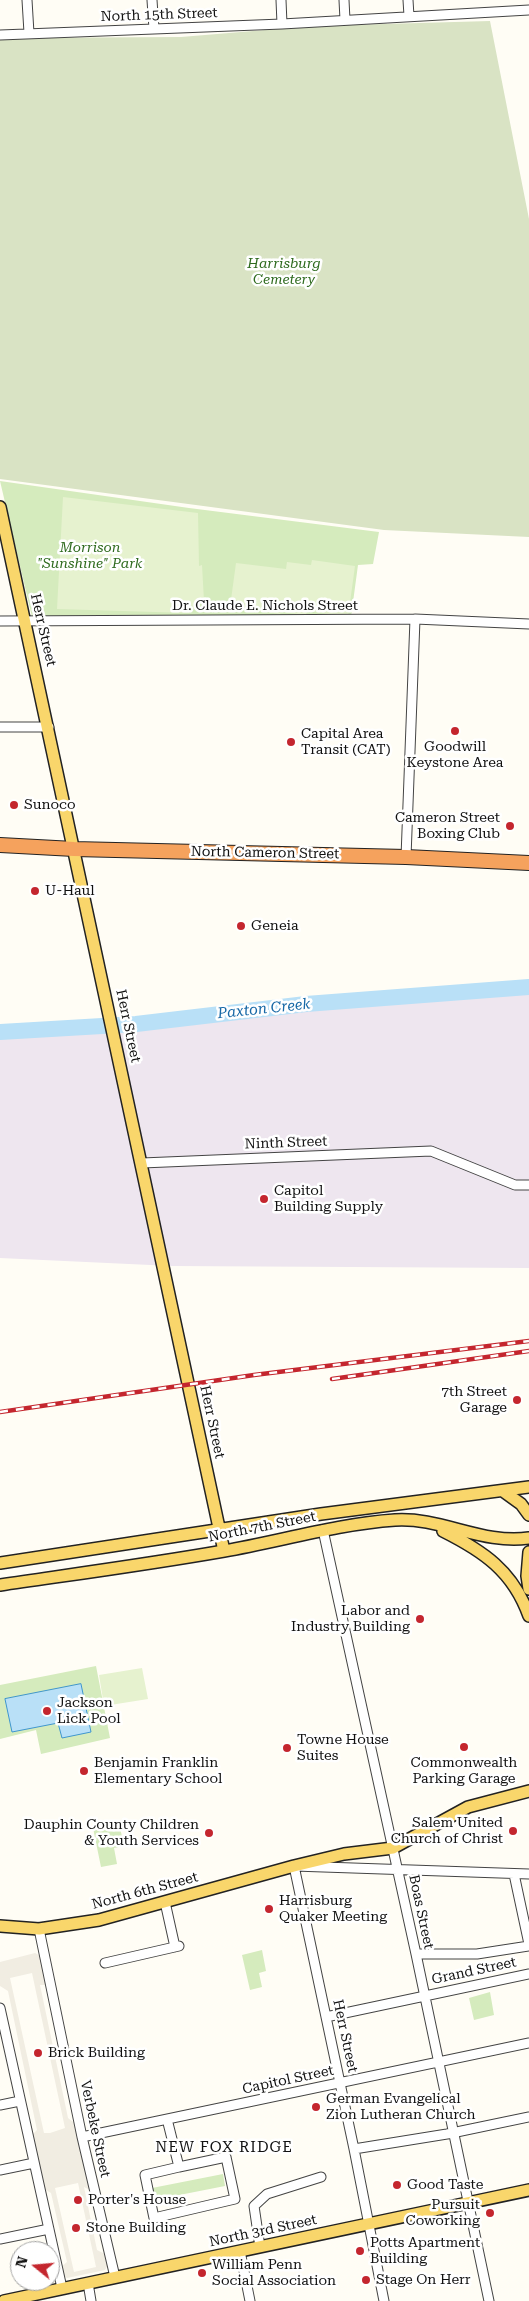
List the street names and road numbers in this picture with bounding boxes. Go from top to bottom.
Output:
street label: North 15th Street [100,5,218,25]
street label: Herr Street [26,592,60,668]
street label: Dr. Claude E. Nichols Street [172,598,358,614]
street label: North Cameron Street [191,843,339,863]
street label: Herr Street [112,988,144,1064]
street label: Ninth Street [244,1133,328,1153]
street label: Herr Street [196,1384,228,1460]
street label: North 7th Street [207,1508,317,1546]
street label: North 6th Street [90,1869,200,1913]
street label: Boas Street [405,1873,437,1951]
street label: Grand Street [430,1954,518,1988]
street label: Herr Street [329,1998,361,2074]
street label: Capitol Street [241,2062,335,2098]
street label: Verbeke Street [77,2079,113,2179]
street label: North 3rd Street [208,2211,318,2251]

